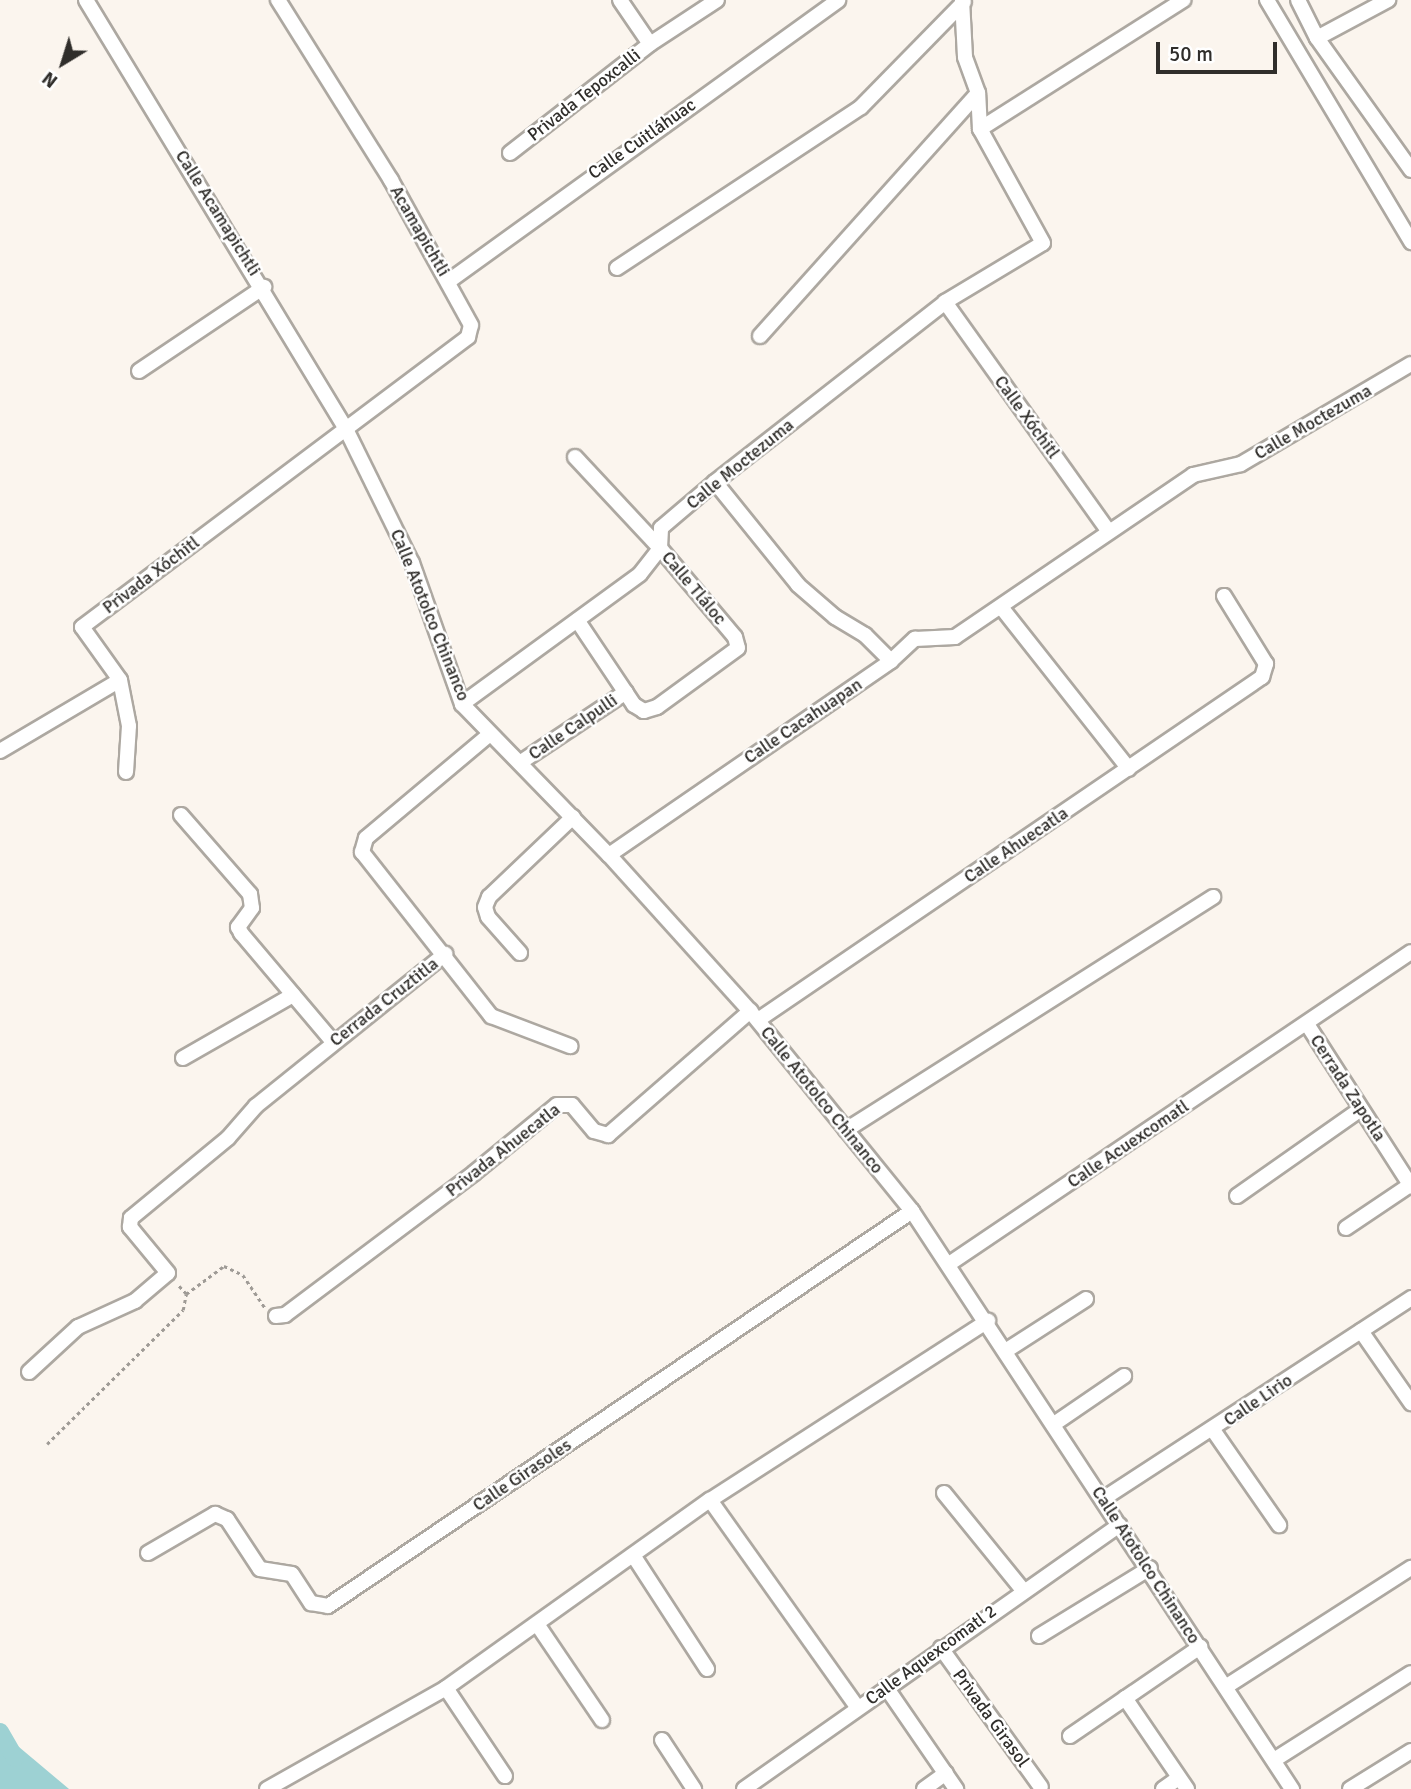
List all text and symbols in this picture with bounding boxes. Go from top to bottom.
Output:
north arrow [28,28,98,98]
scale bar [1159,28,1280,72]
text: 50 m [1169,41,1213,67]
street label: Privada Tepoxcalli [523,44,645,146]
text: N [37,66,63,93]
street label: Calle Cuitláhuac [584,94,700,184]
street label: Calle Acamapichtli [171,146,265,280]
street label: Acamapichtli [385,182,455,280]
street label: Calle Xóchitl [990,371,1064,463]
street label: Calle Moctezuma [1250,380,1376,464]
street label: Calle Moctezuma [682,414,798,514]
street label: Calle Atotolco Chinanco [386,526,474,704]
street label: Privada Xóchitl [98,532,204,618]
street label: Calle Tláloc [657,547,731,629]
street label: Calle Cacahuapan [740,674,866,768]
street label: Calle Calpulli [524,689,622,765]
street label: Calle Ahuecatla [960,802,1072,888]
street label: Cerrada Cruztitla [325,953,443,1051]
street label: Calle Atotolco Chinanco [756,1022,888,1178]
street label: Cerrada Zapotla [1305,1031,1391,1145]
street label: Calle Acuexcomatl [1063,1095,1193,1193]
street label: Privada Ahuecatla [442,1099,564,1201]
street label: Calle Lirio [1220,1369,1296,1431]
street label: Calle Girasoles [469,1434,575,1516]
street label: Calle Atotolco Chinanco [1087,1482,1205,1648]
street label: Calle Aquexcomatl 2 [861,1600,1001,1710]
street label: Privada Girasol [948,1665,1034,1771]

